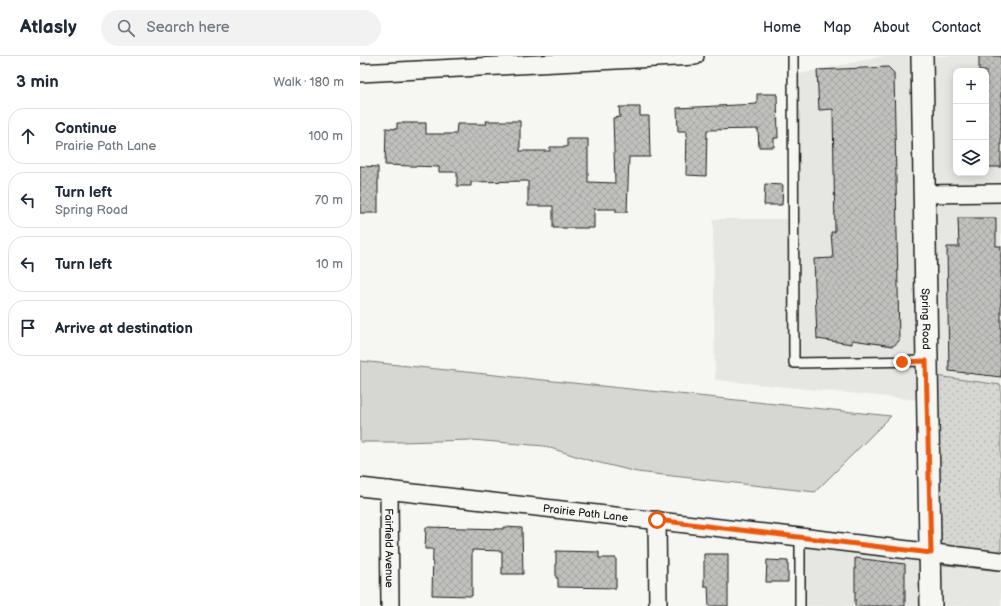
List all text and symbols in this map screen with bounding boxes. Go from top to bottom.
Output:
search box [101,10,381,46]
text: Atlasly [20,16,77,39]
icon: search [115,17,137,39]
text: Search here [147,18,230,37]
text: Home [763,19,801,36]
text: Map [823,19,851,36]
text: About [873,19,910,36]
text: Contact [932,19,981,36]
map controls [953,68,989,176]
button: + [953,68,989,104]
text: 3 min [16,72,59,92]
text: Walk · 180 m [273,74,344,90]
button: − [953,104,989,140]
text: Continue [55,119,117,138]
icon: ahead [17,125,39,147]
text: 100 m [308,128,343,144]
text: Prairie Path Lane [55,138,156,154]
button: layers [953,140,989,176]
text: Turn left [55,183,112,202]
icon: left [17,189,39,211]
text: 70 m [315,192,343,208]
text: Spring Road [55,202,128,218]
icon: left [17,253,39,275]
text: Turn left [55,255,112,274]
text: 10 m [316,256,343,272]
street label: Spring Road [919,288,933,350]
icon: arrive [17,317,39,339]
text: Arrive at destination [55,319,193,338]
route end [893,353,911,371]
street label: Prairie Path Lane [542,501,629,524]
street label: Fairfield Avenue [383,508,396,588]
route start [648,511,666,529]

